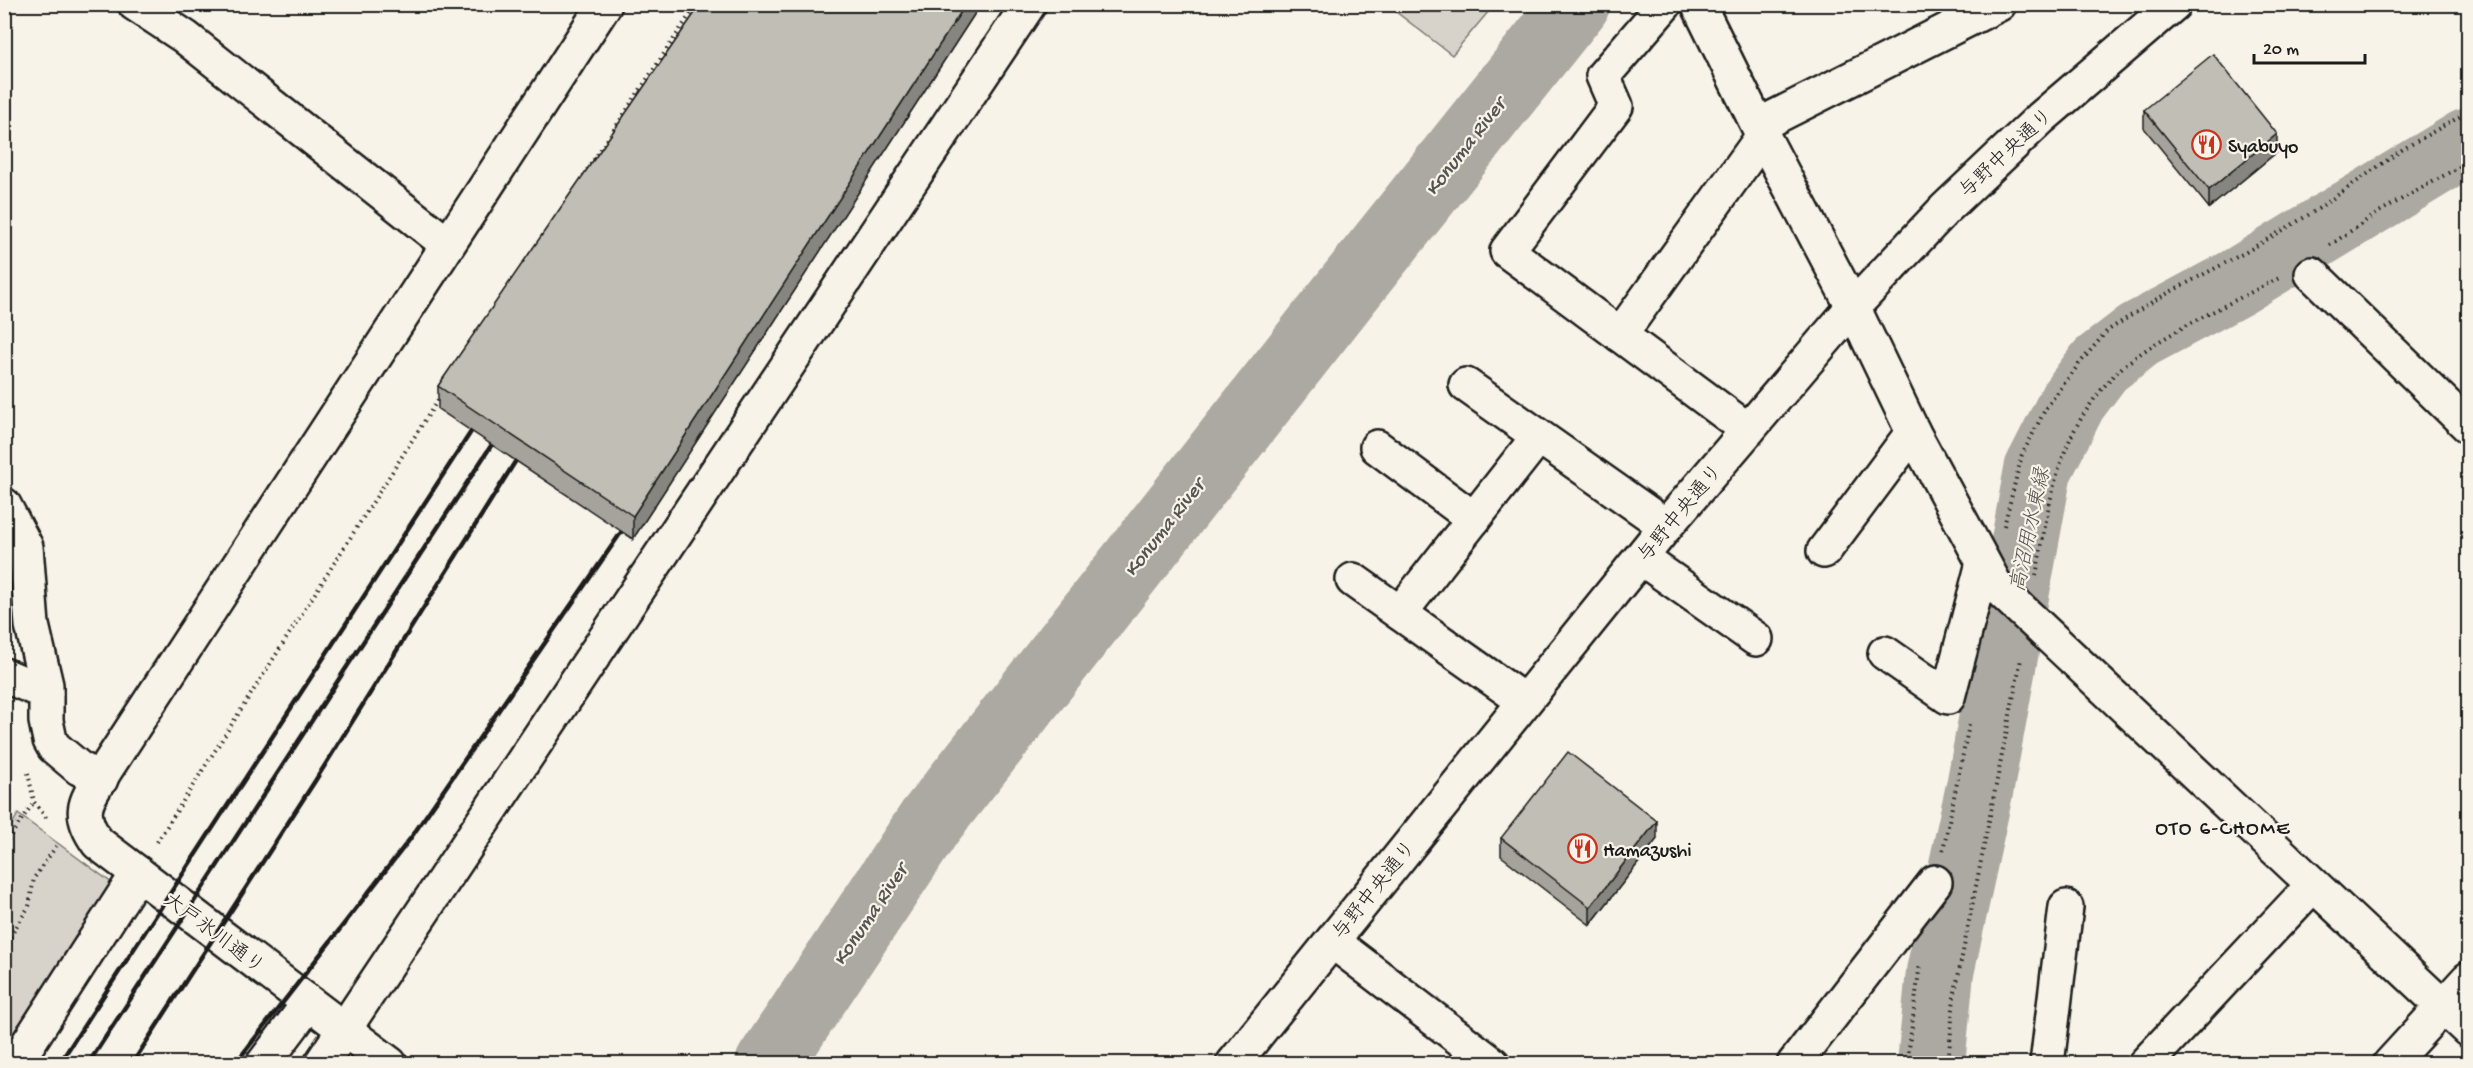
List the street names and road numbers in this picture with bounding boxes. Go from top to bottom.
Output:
street label: 与野中央通り [1954,104,2059,204]
street label: 与野中央通り [1633,460,1729,568]
street label: 与野中央通り [1327,836,1422,945]
street label: 大戸氷川通り [158,888,269,980]

